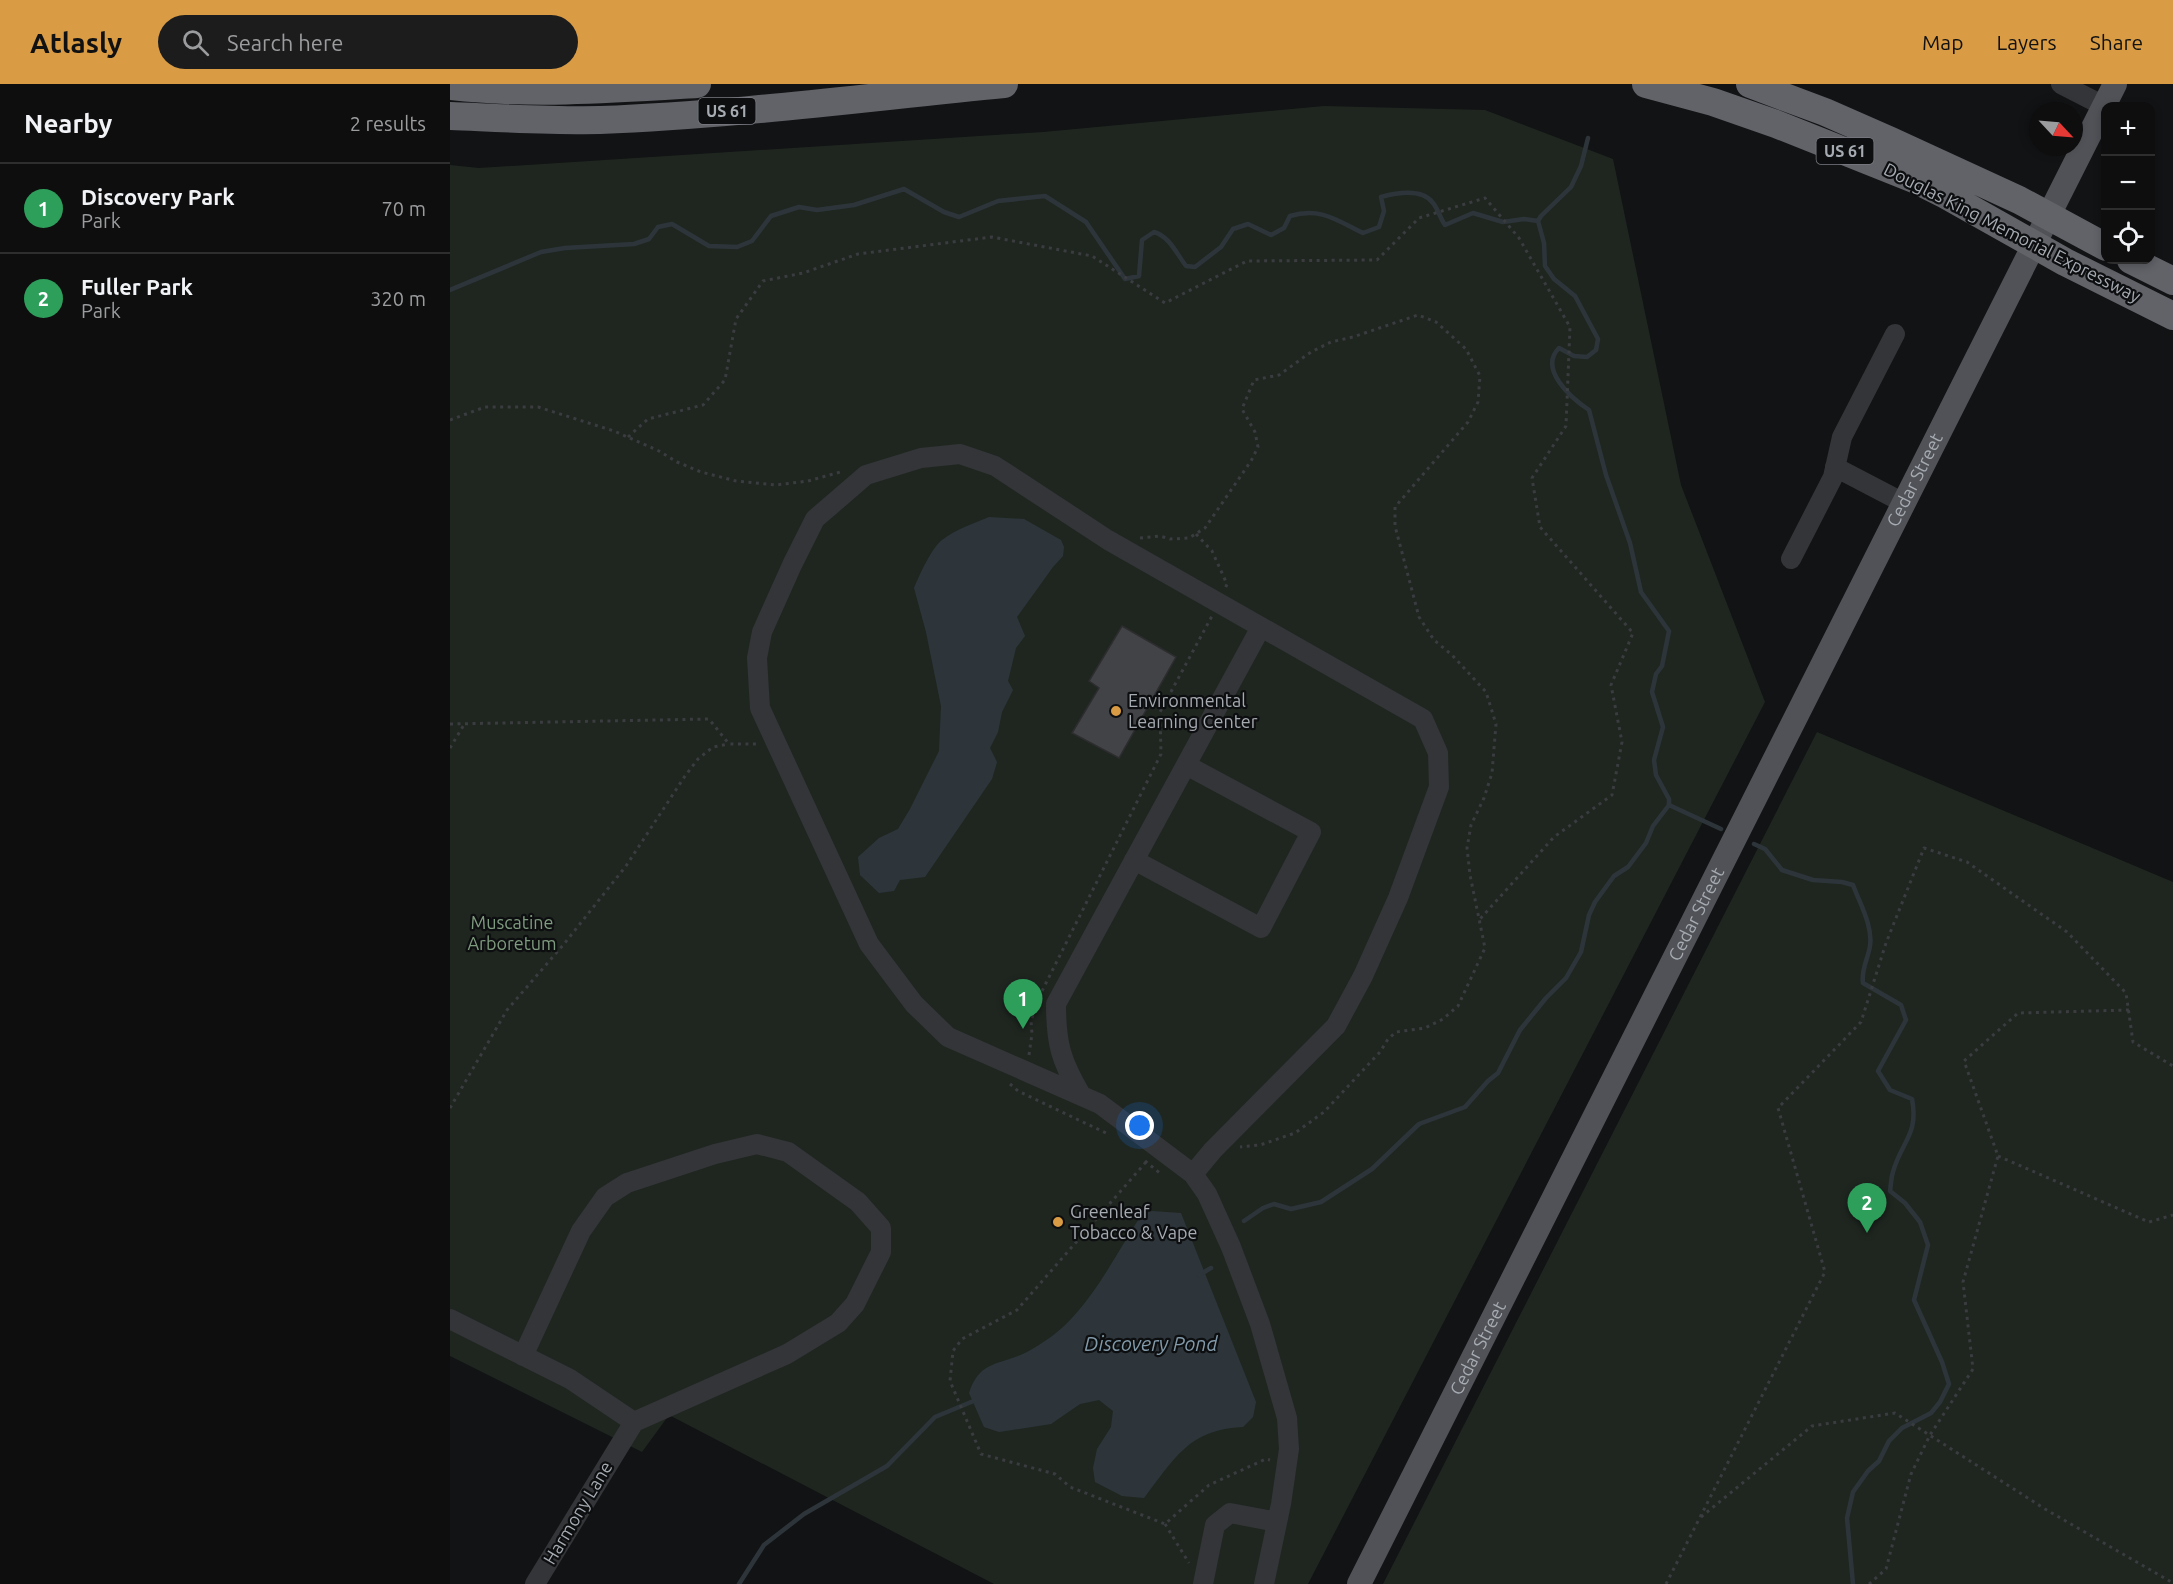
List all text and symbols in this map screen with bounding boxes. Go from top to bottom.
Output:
search box [158,15,578,69]
icon: search [179,26,212,59]
text: Atlasly [30,27,122,58]
text: Search here [227,30,343,55]
text: Map [1922,30,1963,54]
text: Layers [1996,30,2057,54]
text: Share [2090,30,2143,54]
road number: US 61 [698,98,756,124]
north arrow [2029,102,2083,156]
map controls [2101,102,2155,264]
button: + [2101,102,2155,156]
text: Nearby [24,109,112,138]
text: 2 results [350,112,426,135]
road number: US 61 [1816,138,1874,164]
button: − [2101,156,2155,210]
street label: Douglas King Memorial Expressway [1881,158,2144,306]
text: Discovery Park [81,184,235,209]
text: 1 [38,197,49,220]
text: 70 m [382,197,426,220]
text: Park [81,209,121,232]
button: locate [2101,210,2155,264]
text: Fuller Park [81,274,193,299]
text: 2 [38,287,49,310]
text: 320 m [370,287,426,310]
text: Park [81,299,121,322]
street label: Cedar Street [1882,429,1946,530]
place label: Environmental Learning Center [1128,690,1258,731]
marker: Environmental Learning Center [1109,704,1123,718]
street label: Cedar Street [1664,864,1727,964]
park label: Muscatine Arboretum [467,912,557,953]
pin: 1 [1004,980,1042,1029]
your location [1125,1111,1154,1140]
pin: 2 [1848,1184,1886,1233]
place label: Greenleaf Tobacco & Vape [1070,1201,1197,1242]
marker: Greenleaf Tobacco & Vape [1051,1215,1065,1229]
street label: Cedar Street [1445,1298,1509,1398]
water label: Discovery Pond [1084,1332,1219,1355]
street label: Harmony Lane [539,1458,616,1567]

